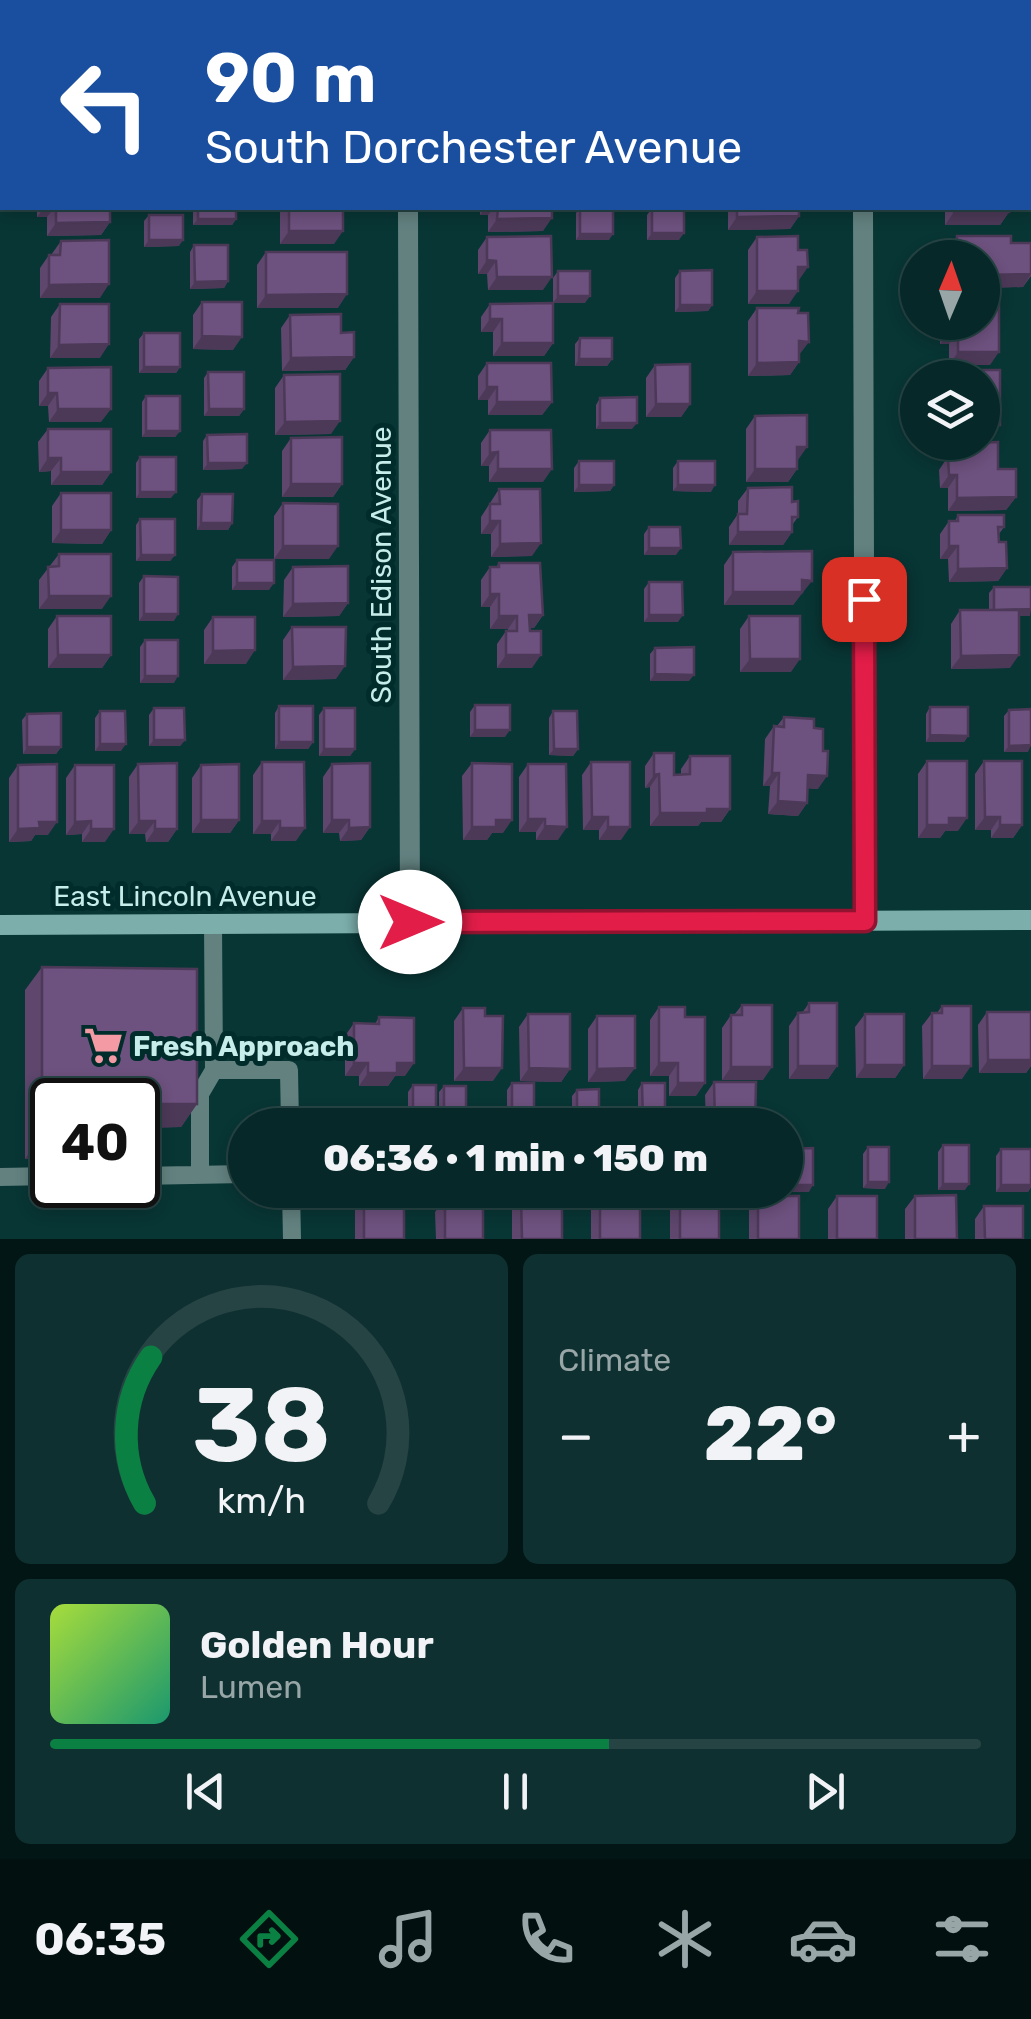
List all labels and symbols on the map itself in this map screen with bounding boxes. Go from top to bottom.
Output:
north arrow [900,240,1000,340]
street label: South Edison Avenue [365,427,398,703]
pin [822,557,907,642]
position arrow [358,870,462,974]
street label: East Lincoln Avenue [53,880,317,913]
supermarket icon: Fresh Approach [82,1025,124,1067]
place label: Fresh Approach [133,1030,355,1063]
speed limit sign: 40 [30,1078,160,1208]

